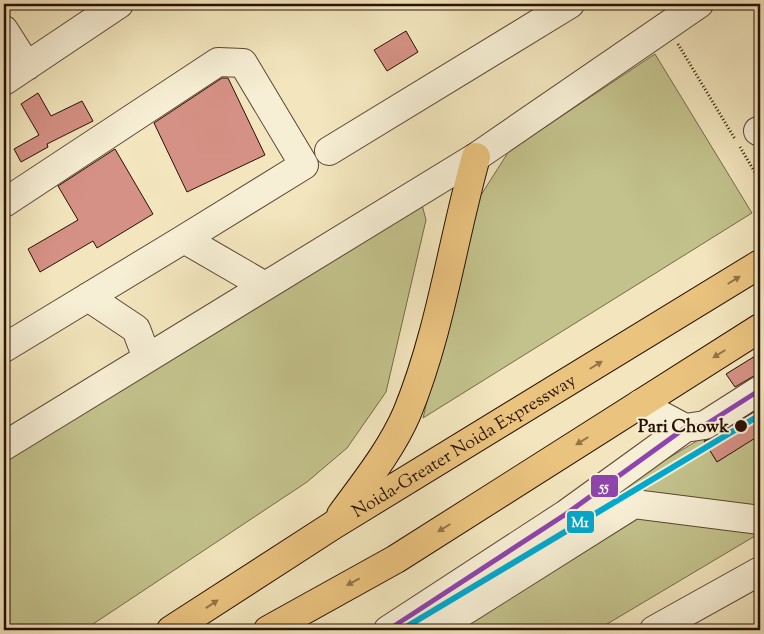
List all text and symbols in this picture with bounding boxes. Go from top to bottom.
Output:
one-way arrow [728,275,741,285]
one-way arrow [712,350,726,359]
one-way arrow [589,361,602,370]
street label: Noida-Greater Noida Expressway [348,369,582,526]
place label: Pari Chowk [638,415,729,441]
marker: Pari Chowk [733,418,749,434]
one-way arrow [575,436,588,446]
line badge: 55 [590,474,619,498]
text: 55 [598,478,609,498]
line badge: M1 [566,510,595,534]
text: M1 [571,514,589,534]
one-way arrow [438,524,451,533]
one-way arrow [346,578,360,586]
one-way arrow [205,599,218,608]

